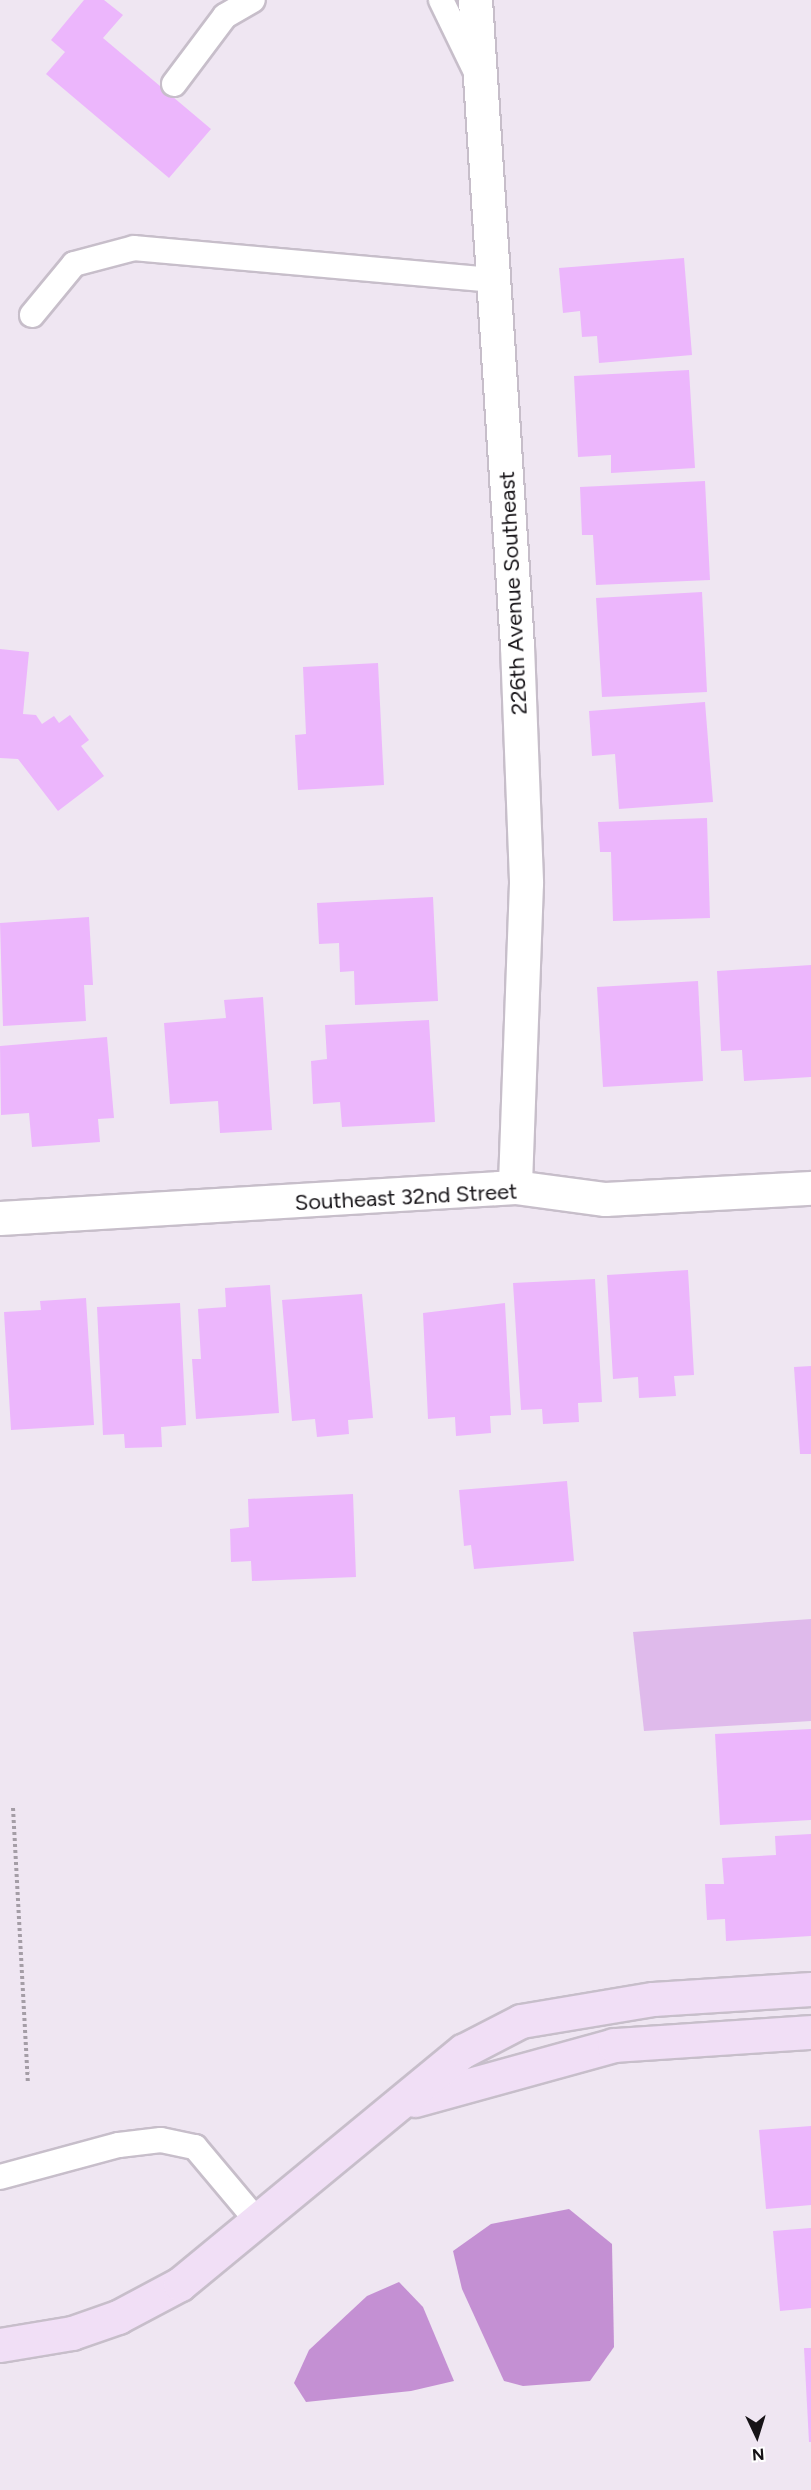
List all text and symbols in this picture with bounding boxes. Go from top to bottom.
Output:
street label: 226th Avenue Southeast [493,471,533,715]
street label: Southeast 32nd Street [294,1178,518,1216]
north arrow [727,2406,787,2466]
text: N [751,2445,765,2464]

